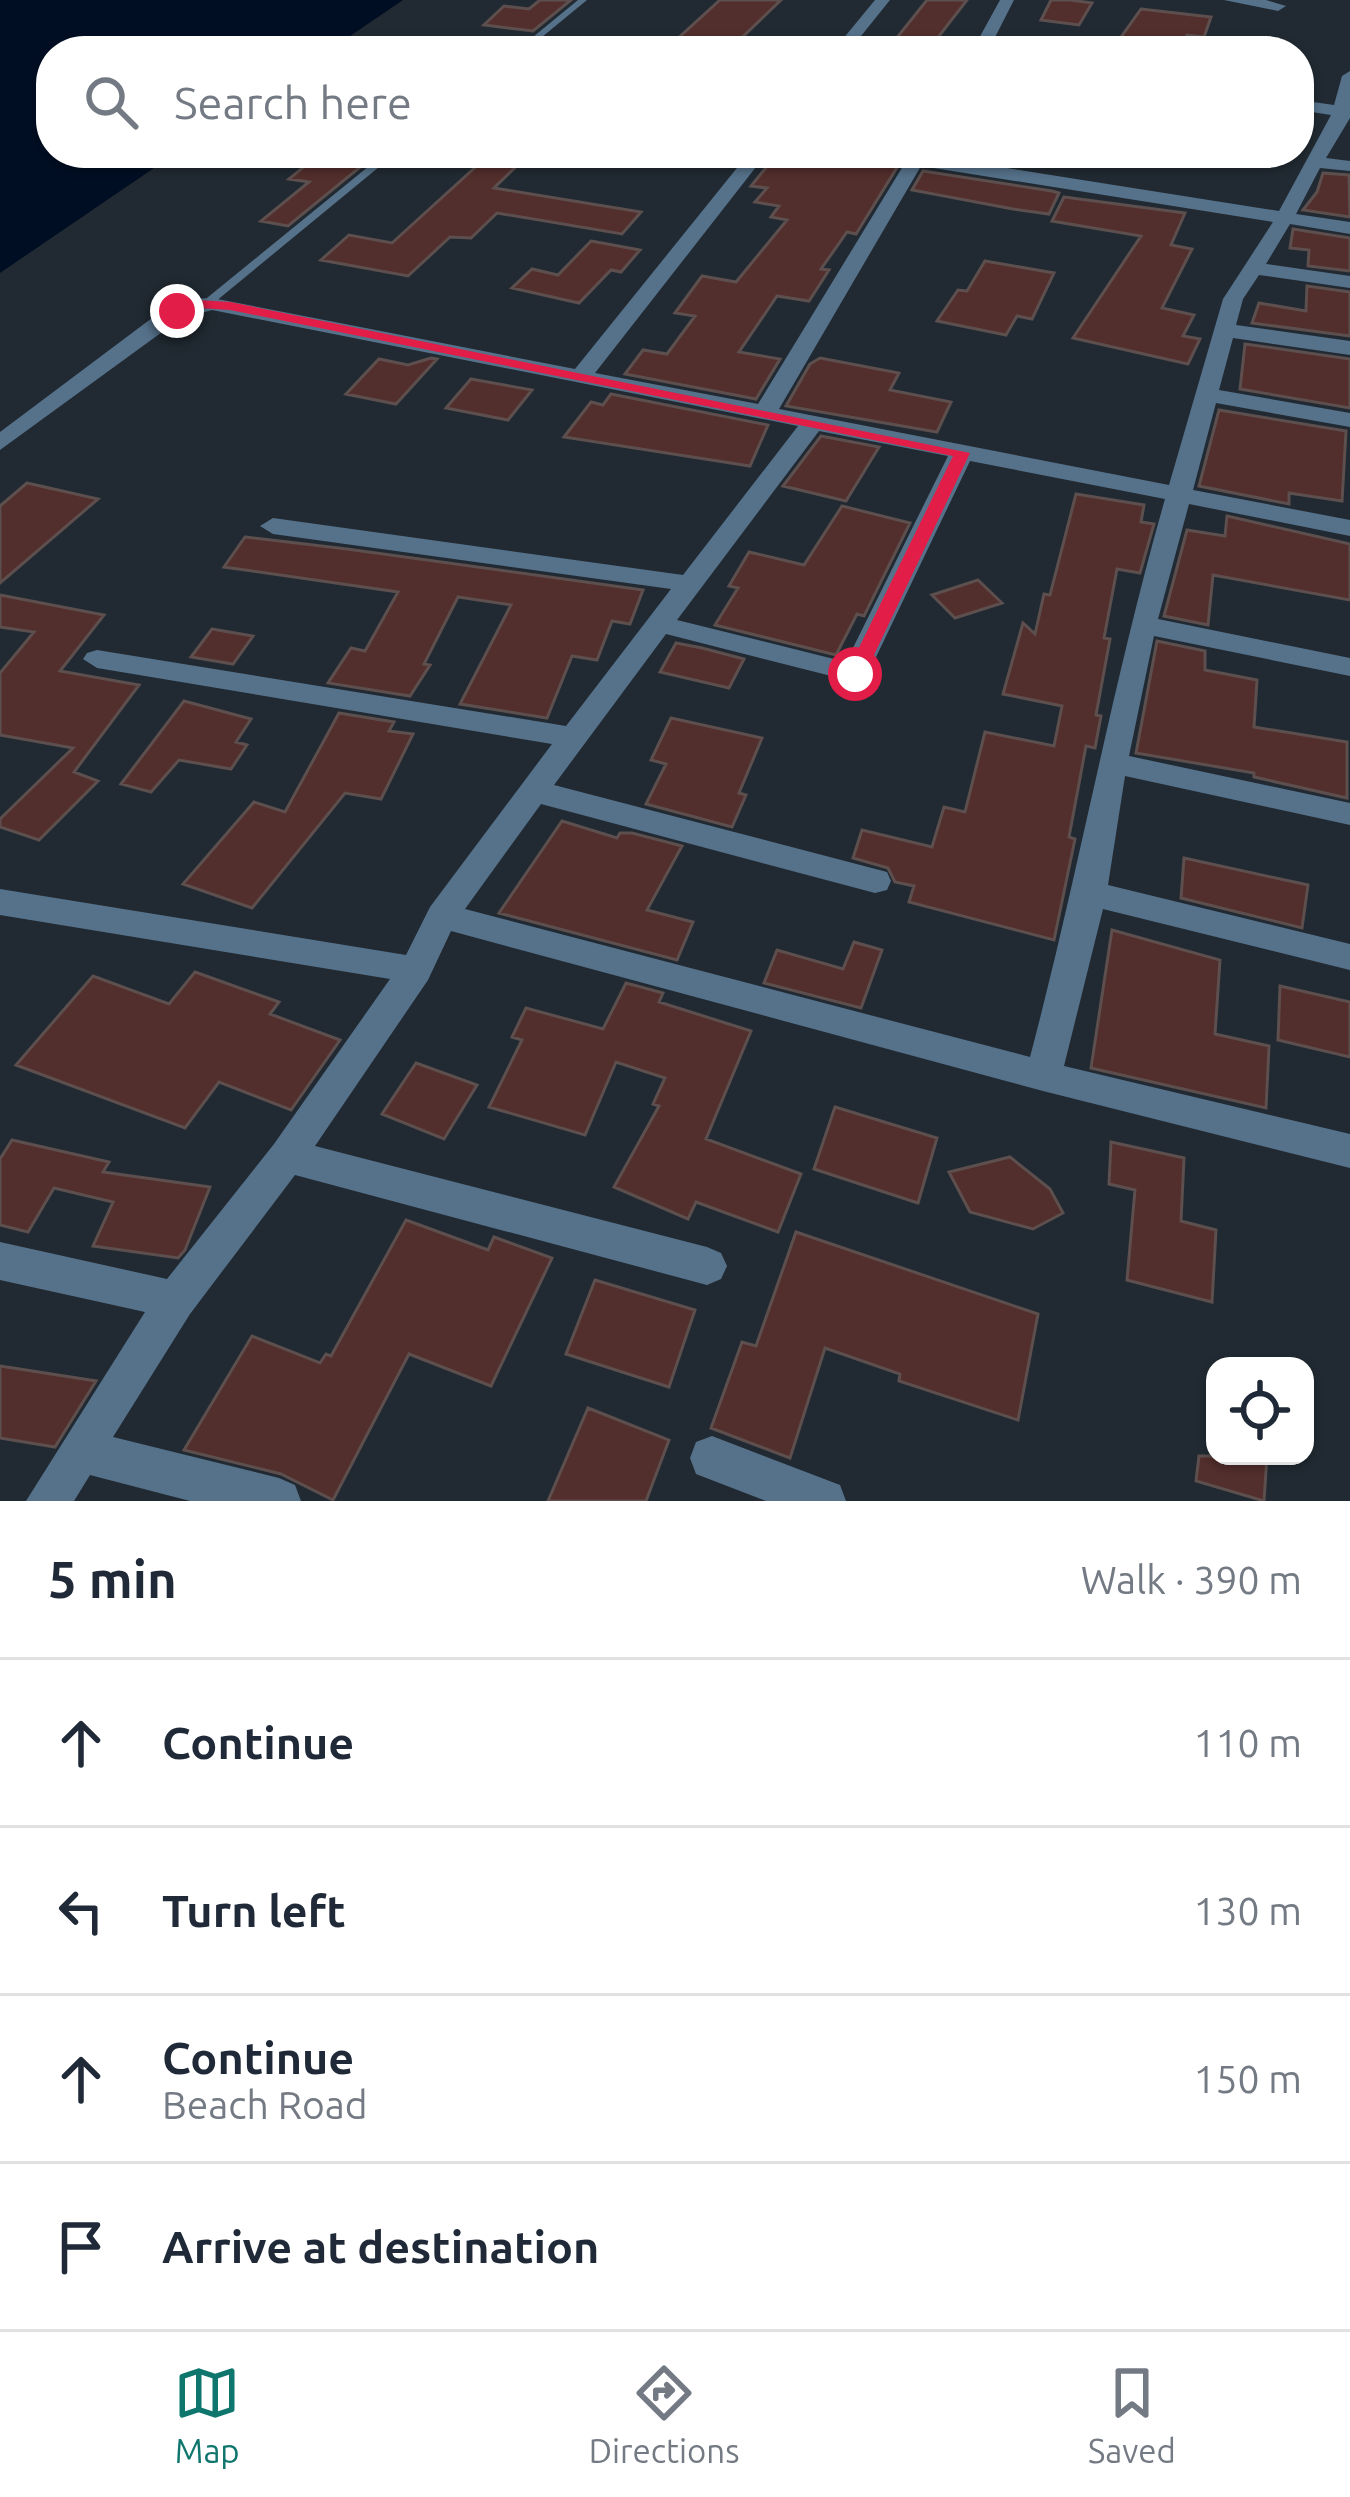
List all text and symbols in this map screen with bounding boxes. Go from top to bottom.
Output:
search box [36,36,1314,168]
icon: search [78,69,144,135]
text: Search here [174,77,412,128]
route end [150,284,204,338]
route start [828,647,882,701]
map controls [1206,1357,1314,1465]
button: locate [1206,1357,1314,1465]
text: 5 min [48,1550,177,1608]
text: Walk · 390 m [1081,1558,1302,1601]
icon: ahead [48,1710,114,1776]
text: Continue [162,1717,354,1768]
text: 110 m [1193,1721,1302,1764]
icon: left [48,1878,114,1944]
text: Turn left [162,1885,346,1936]
text: 130 m [1193,1889,1302,1932]
text: Continue [162,2032,354,2083]
icon: ahead [48,2046,114,2112]
text: 150 m [1193,2057,1302,2100]
text: Beach Road [162,2083,368,2126]
icon: arrive [48,2214,114,2280]
text: Arrive at destination [162,2221,599,2272]
tab: Map [174,2360,240,2469]
tab: Directions [589,2360,739,2469]
tab: Saved [1088,2360,1176,2469]

